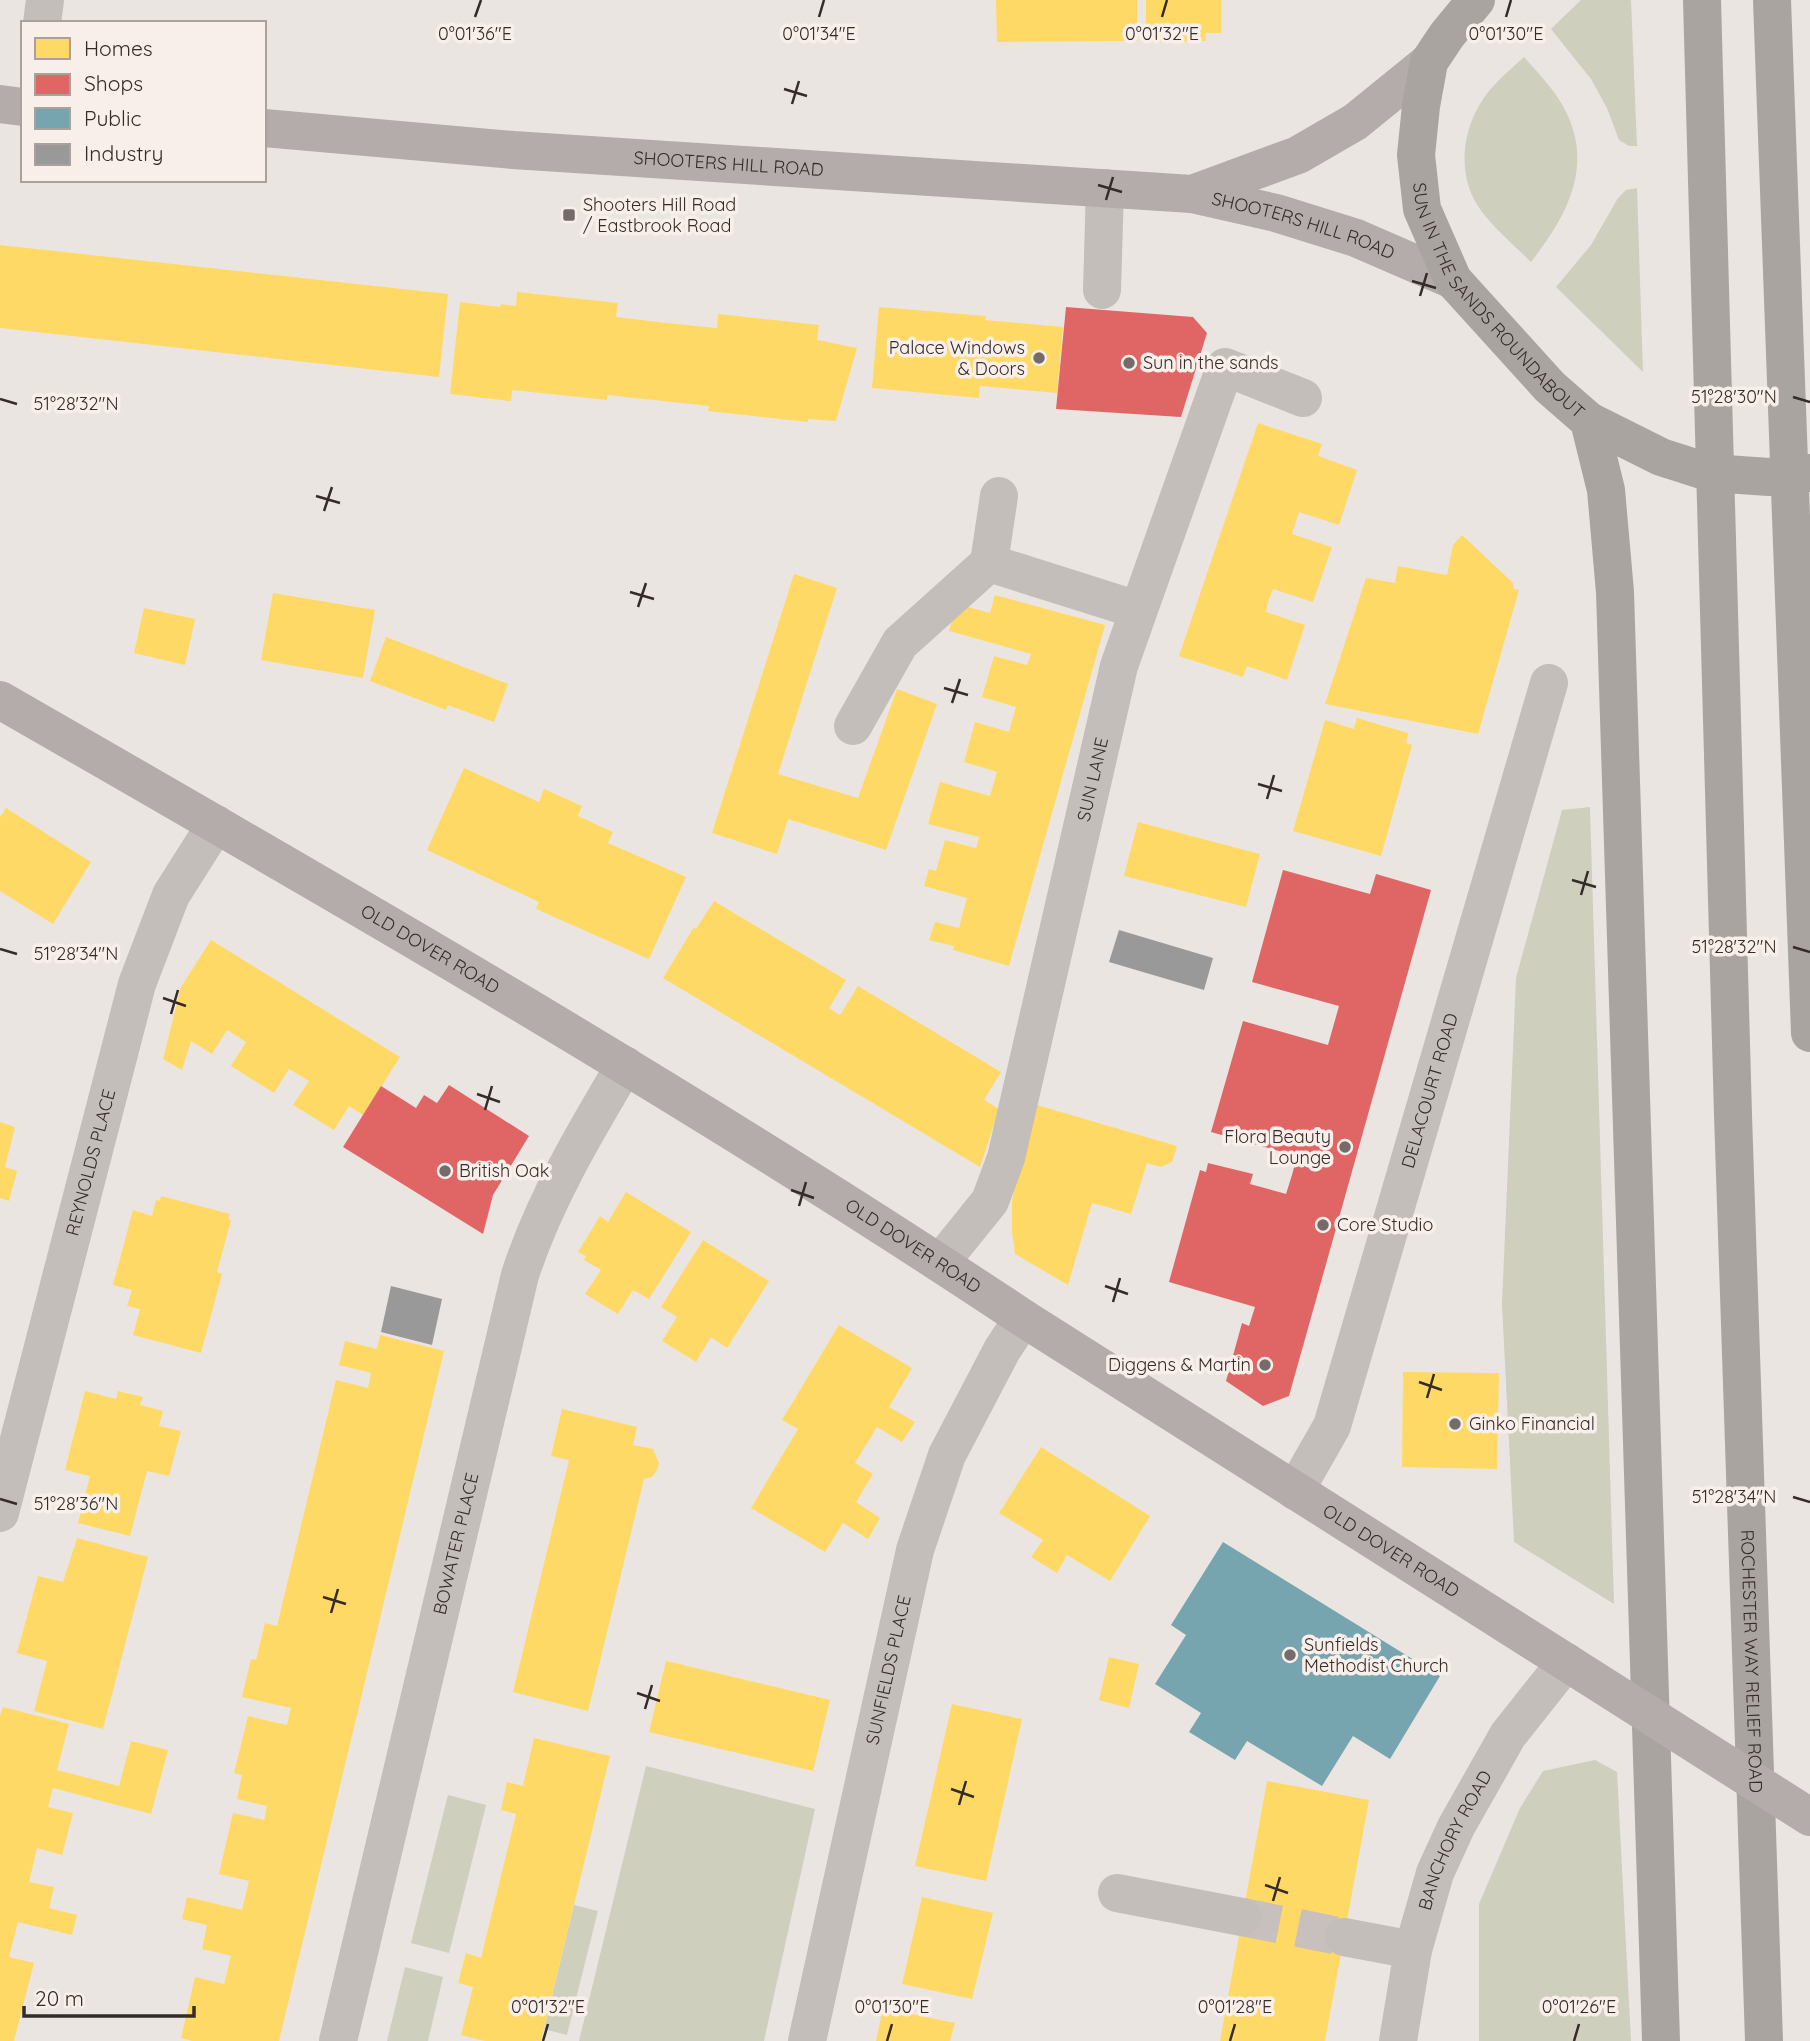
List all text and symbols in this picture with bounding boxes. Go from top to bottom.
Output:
legend [21,21,266,182]
text: 0°01'36"E [438,22,512,45]
text: 0°01'34"E [782,22,856,45]
text: 0°01'32"E [1125,22,1199,45]
text: 0°01'30"E [1469,22,1543,45]
text: Homes [84,35,153,61]
text: Shops [84,70,143,96]
text: Public [84,105,141,131]
text: Industry [84,140,163,166]
street label: SHOOTERS HILL ROAD [633,146,824,181]
street label: SUN IN THE SANDS ROUNDABOUT [1408,181,1590,423]
street label: SHOOTERS HILL ROAD [1210,187,1398,264]
place label: Shooters Hill Road / Eastbrook Road [583,193,736,237]
marker: Shooters Hill Road / Eastbrook Road [561,207,577,223]
place label: Palace Windows & Doors [889,336,1025,380]
marker: Palace Windows & Doors [1031,350,1047,366]
place label: Sun in the sands [1143,351,1279,374]
marker: Sun in the sands [1121,355,1137,371]
text: 51°28'30"N [1691,385,1777,408]
text: 51°28'32"N [33,392,119,415]
street label: SUN LANE [1072,735,1113,824]
street label: OLD DOVER ROAD [357,899,504,999]
text: 51°28'32"N [1691,935,1777,958]
text: 51°28'34"N [34,942,118,965]
street label: DELACOURT ROAD [1396,1010,1463,1171]
street label: REYNOLDS PLACE [60,1087,120,1238]
place label: Flora Beauty Lounge [1224,1125,1331,1169]
marker: Flora Beauty Lounge [1337,1139,1353,1155]
place label: British Oak [459,1159,549,1182]
marker: British Oak [437,1163,453,1179]
street label: OLD DOVER ROAD [841,1193,986,1298]
place label: Core Studio [1337,1213,1433,1236]
marker: Core Studio [1315,1217,1331,1233]
place label: Diggens & Martin [1108,1353,1251,1376]
marker: Diggens & Martin [1257,1357,1273,1373]
place label: Ginko Financial [1469,1412,1595,1435]
marker: Ginko Financial [1447,1416,1463,1432]
street label: BOWATER PLACE [428,1470,484,1617]
text: 51°28'34"N [1692,1485,1776,1508]
text: 51°28'36"N [34,1492,118,1515]
street label: OLD DOVER ROAD [1319,1499,1464,1602]
street label: ROCHESTER WAY RELIEF ROAD [1736,1529,1768,1793]
street label: SUNFIELDS PLACE [861,1593,916,1747]
place label: Sunfields Methodist Church [1304,1633,1449,1677]
marker: Sunfields Methodist Church [1282,1647,1298,1663]
street label: BANCHORY ROAD [1413,1766,1497,1913]
scale bar [24,1974,194,2018]
text: 20 m [35,1985,84,2011]
text: 0°01'32"E [511,1995,585,2018]
text: 0°01'30"E [855,1995,929,2018]
text: 0°01'28"E [1198,1995,1272,2018]
text: 0°01'26"E [1542,1995,1616,2018]

